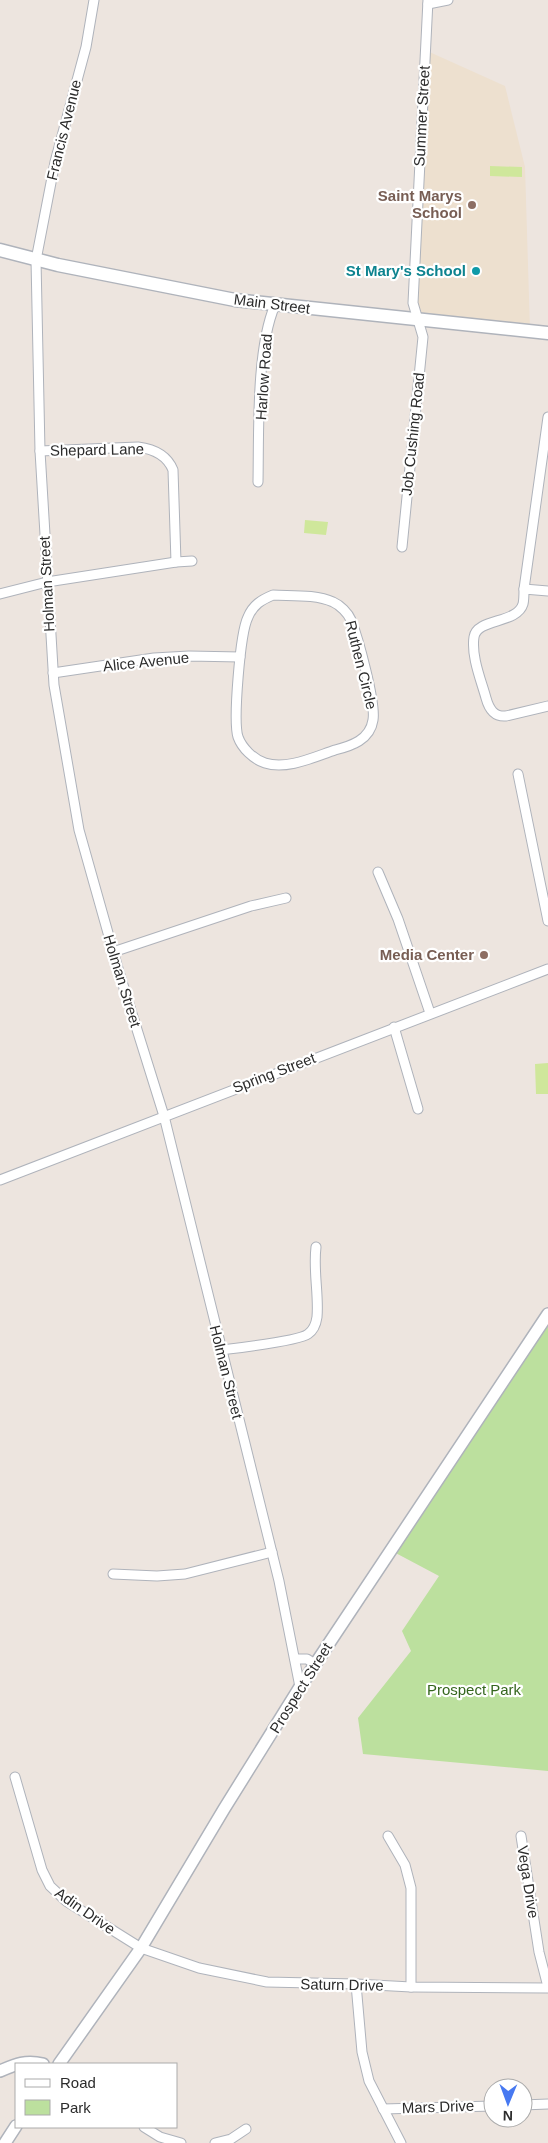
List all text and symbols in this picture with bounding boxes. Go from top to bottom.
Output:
street label: Summer Street [410,64,433,167]
street label: Francis Avenue [43,78,84,182]
place label: Saint Marys School [378,187,462,221]
marker: Saint Marys School [466,199,478,211]
place label: St Mary's School [346,262,466,279]
marker: St Mary's School [470,265,482,277]
street label: Main Street [233,290,312,317]
street label: Harlow Road [252,333,275,421]
street label: Job Cushing Road [398,372,427,496]
street label: Shepard Lane [50,440,144,459]
street label: Holman Street [35,535,57,632]
street label: Ruthen Circle [342,619,381,711]
street label: Alice Avenue [102,649,190,674]
street label: Holman Street [100,933,145,1030]
place label: Media Center [380,946,474,963]
marker: Media Center [478,949,490,961]
street label: Spring Street [230,1049,319,1096]
street label: Holman Street [207,1323,247,1421]
street label: Prospect Street [266,1639,336,1736]
park label: Prospect Park [427,1681,522,1698]
street label: Vega Drive [514,1844,543,1919]
street label: Adin Drive [52,1884,119,1937]
street label: Saturn Drive [300,1975,384,1994]
legend [15,2063,178,2128]
text: Road [60,2074,96,2091]
north arrow [483,2078,533,2128]
street label: Mars Drive [401,2097,475,2116]
text: Park [60,2099,91,2116]
text: N [503,2108,513,2124]

